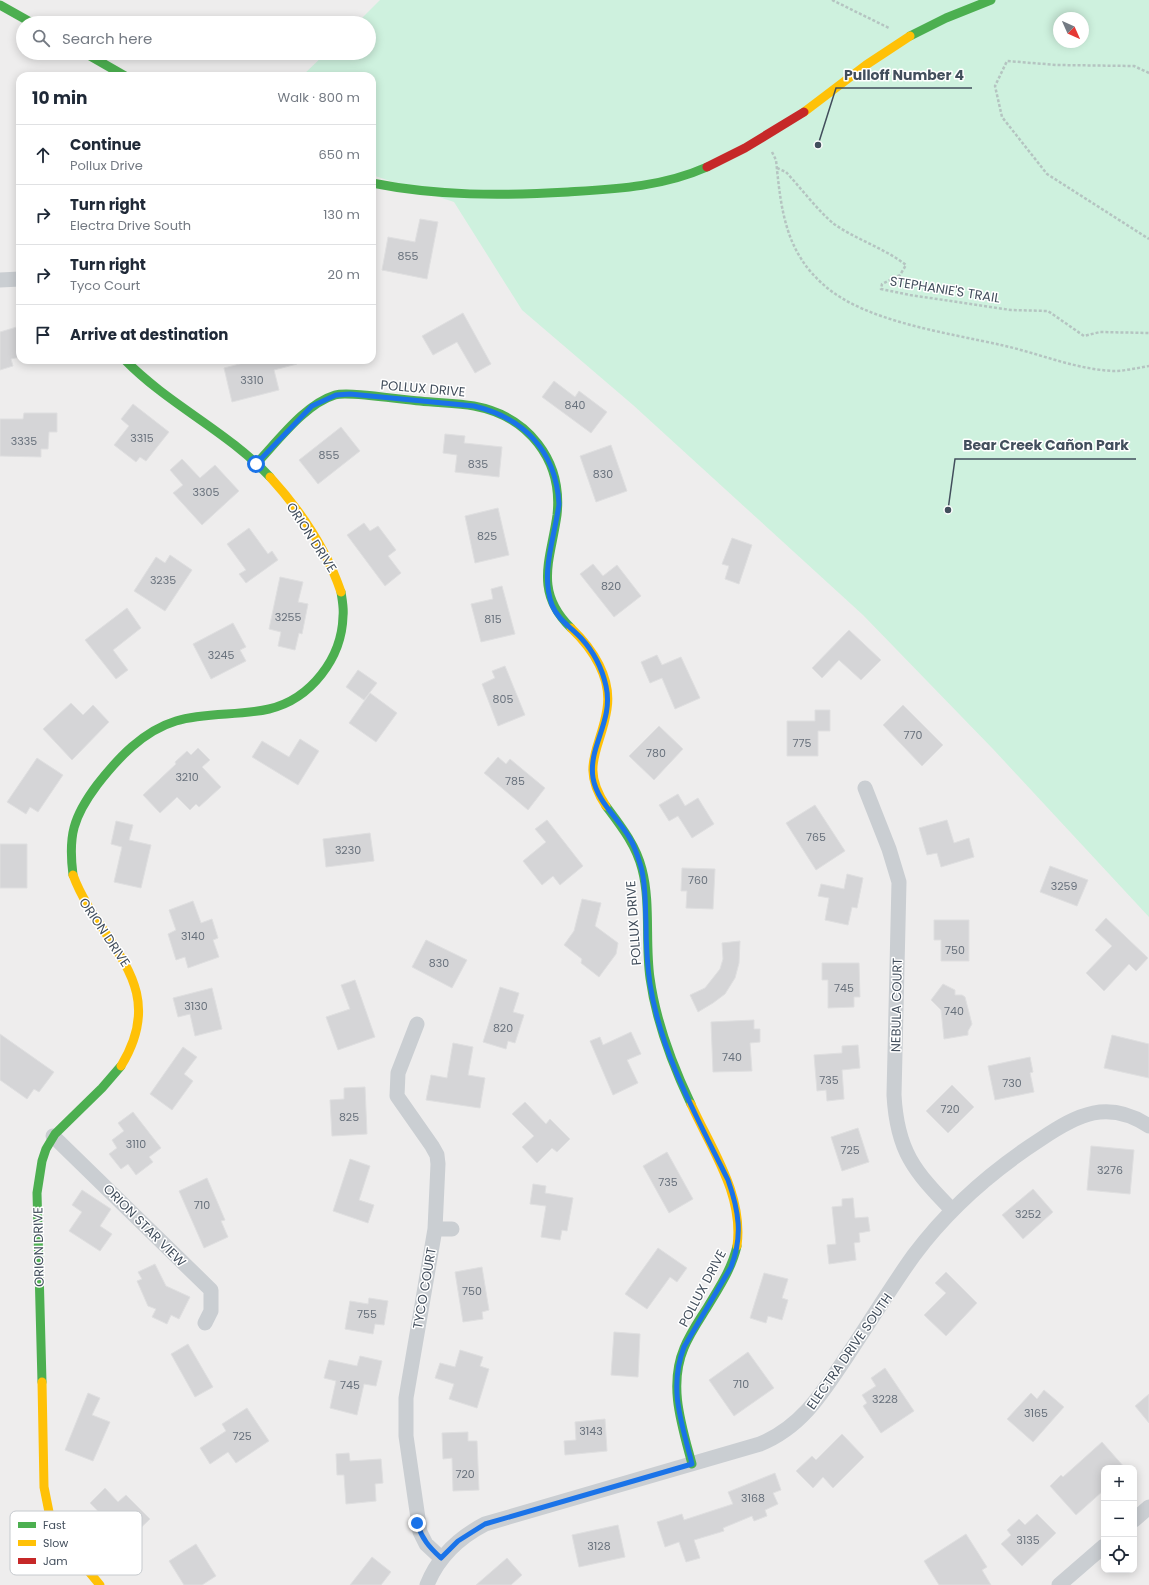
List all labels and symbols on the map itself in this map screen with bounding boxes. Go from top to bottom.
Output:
north arrow [1053,12,1089,48]
callout: Pulloff Number 4 [836,62,972,88]
text: Pulloff Number 4 [844,65,964,85]
house number: 855 [398,248,418,264]
street label: STEPHANIE'S TRAIL [888,271,1002,308]
house number: 3310 [240,372,264,388]
street label: POLLUX DRIVE [380,375,466,402]
house number: 840 [565,397,585,413]
house number: 3315 [130,430,154,446]
house number: 3335 [11,433,37,449]
callout: Bear Creek Cañon Park [955,433,1136,459]
text: Bear Creek Cañon Park [963,435,1129,455]
house number: 855 [319,447,339,463]
route start [247,455,265,473]
house number: 835 [468,456,488,472]
house number: 830 [593,466,613,482]
house number: 3305 [193,484,219,500]
street label: ORION DRIVE [282,499,341,576]
house number: 825 [477,528,497,544]
house number: 3235 [150,572,176,588]
house number: 820 [601,578,621,594]
house number: 3255 [275,609,301,625]
house number: 815 [484,611,502,627]
house number: 3245 [208,647,234,663]
house number: 805 [493,691,513,707]
house number: 770 [904,727,923,743]
house number: 775 [793,735,812,751]
house number: 780 [646,745,666,761]
house number: 3210 [175,769,199,785]
house number: 785 [505,773,525,789]
house number: 765 [806,829,826,845]
house number: 3230 [335,842,361,858]
house number: 760 [688,872,708,888]
house number: 3259 [1051,878,1077,894]
street label: POLLUX DRIVE [621,880,646,966]
street label: ORION DRIVE [74,894,135,971]
house number: 3140 [181,928,205,944]
house number: 750 [945,942,965,958]
house number: 830 [429,955,449,971]
street label: NEBULA COURT [886,958,907,1052]
house number: 745 [834,980,854,996]
house number: 3130 [184,998,208,1014]
house number: 740 [944,1003,964,1019]
house number: 820 [493,1020,513,1036]
house number: 740 [722,1049,742,1065]
house number: 735 [819,1072,839,1088]
house number: 730 [1002,1075,1022,1091]
house number: 720 [940,1101,960,1117]
house number: 825 [339,1109,359,1125]
house number: 3110 [126,1136,146,1152]
house number: 725 [840,1142,860,1158]
house number: 3276 [1097,1162,1123,1178]
house number: 735 [658,1174,678,1190]
street label: ORION STAR VIEW [99,1180,191,1271]
house number: 710 [194,1197,210,1213]
house number: 3252 [1015,1206,1041,1222]
street label: ORION DRIVE [28,1207,49,1287]
street label: TYCO COURT [408,1246,441,1330]
street label: POLLUX DRIVE [674,1246,731,1330]
house number: 750 [462,1283,482,1299]
street label: ELECTRA DRIVE SOUTH [802,1289,897,1413]
house number: 755 [357,1306,377,1322]
house number: 710 [733,1376,749,1392]
house number: 745 [340,1377,360,1393]
house number: 3228 [872,1391,898,1407]
house number: 3165 [1024,1405,1048,1421]
house number: 3143 [579,1423,603,1439]
house number: 725 [232,1428,252,1444]
house number: 720 [455,1466,475,1482]
house number: 3168 [741,1490,765,1506]
legend [10,1511,142,1575]
route end [408,1514,426,1532]
text: Fast [43,1517,66,1533]
house number: 3135 [1016,1532,1040,1548]
text: Slow [43,1535,68,1551]
house number: 3128 [587,1538,611,1554]
text: Jam [43,1553,68,1569]

